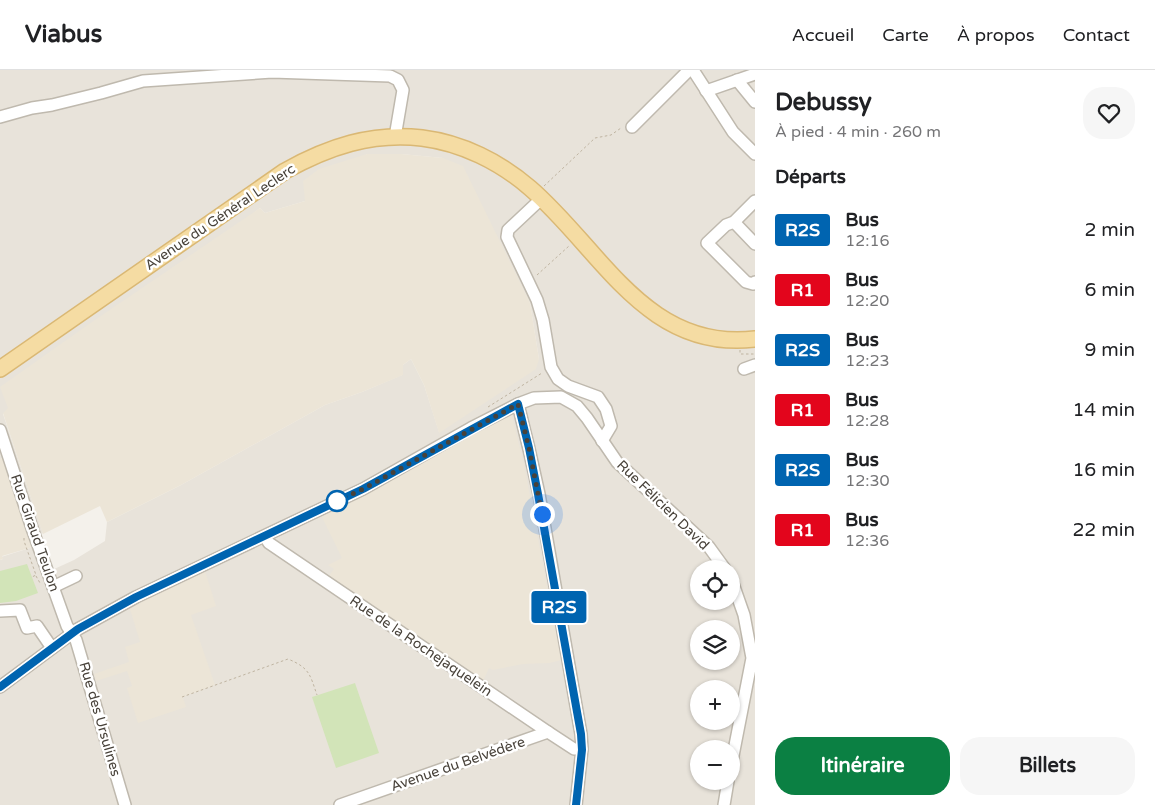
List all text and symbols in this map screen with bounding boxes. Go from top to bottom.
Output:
text: Viabus [25,20,102,49]
text: Accueil [792,24,854,46]
text: Carte [882,24,929,46]
text: À propos [957,24,1035,46]
text: Contact [1063,24,1130,46]
button: heart [1083,87,1135,139]
text: Debussy [775,88,872,117]
text: À pied · 4 min · 260 m [775,122,941,142]
street label: Avenue du Général Leclerc [142,160,298,274]
text: Départs [775,166,846,188]
text: Bus [845,209,879,231]
text: R2S [785,219,820,241]
text: 2 min [1084,219,1135,241]
text: 12:16 [845,231,890,251]
text: Bus [845,269,879,291]
text: R1 [790,279,815,301]
text: 6 min [1084,279,1135,301]
text: 12:20 [845,291,889,311]
text: Bus [845,329,879,351]
text: R2S [785,339,820,361]
text: 9 min [1084,339,1135,361]
text: 12:23 [845,351,890,371]
text: Bus [845,389,879,411]
text: R1 [790,399,815,421]
text: 14 min [1072,399,1135,421]
text: 12:28 [845,411,889,431]
text: Bus [845,449,879,471]
street label: Rue Félicien David [613,457,713,553]
text: R2S [785,459,820,481]
text: 16 min [1072,459,1135,481]
text: 12:30 [845,471,890,491]
street label: Rue Giraud Teulon [7,472,63,594]
unlabelled marker [326,490,348,512]
your location [530,502,555,527]
text: Bus [845,509,879,531]
text: R1 [790,519,815,541]
text: 22 min [1072,519,1135,541]
text: 12:36 [845,531,889,551]
map controls [690,560,740,790]
button: locate [690,560,740,610]
line badge: R2S [530,591,588,623]
street label: Rue de la Rochejaquelein [347,592,495,700]
text: R2S [541,596,577,618]
button: layers [690,620,740,670]
street label: Rue des Ursulines [76,660,125,778]
button: + [690,680,740,730]
street label: Avenue du Belvédère [389,733,527,795]
button: Itinéraire [775,737,950,795]
button: Billets [960,737,1135,795]
button: − [690,740,740,790]

